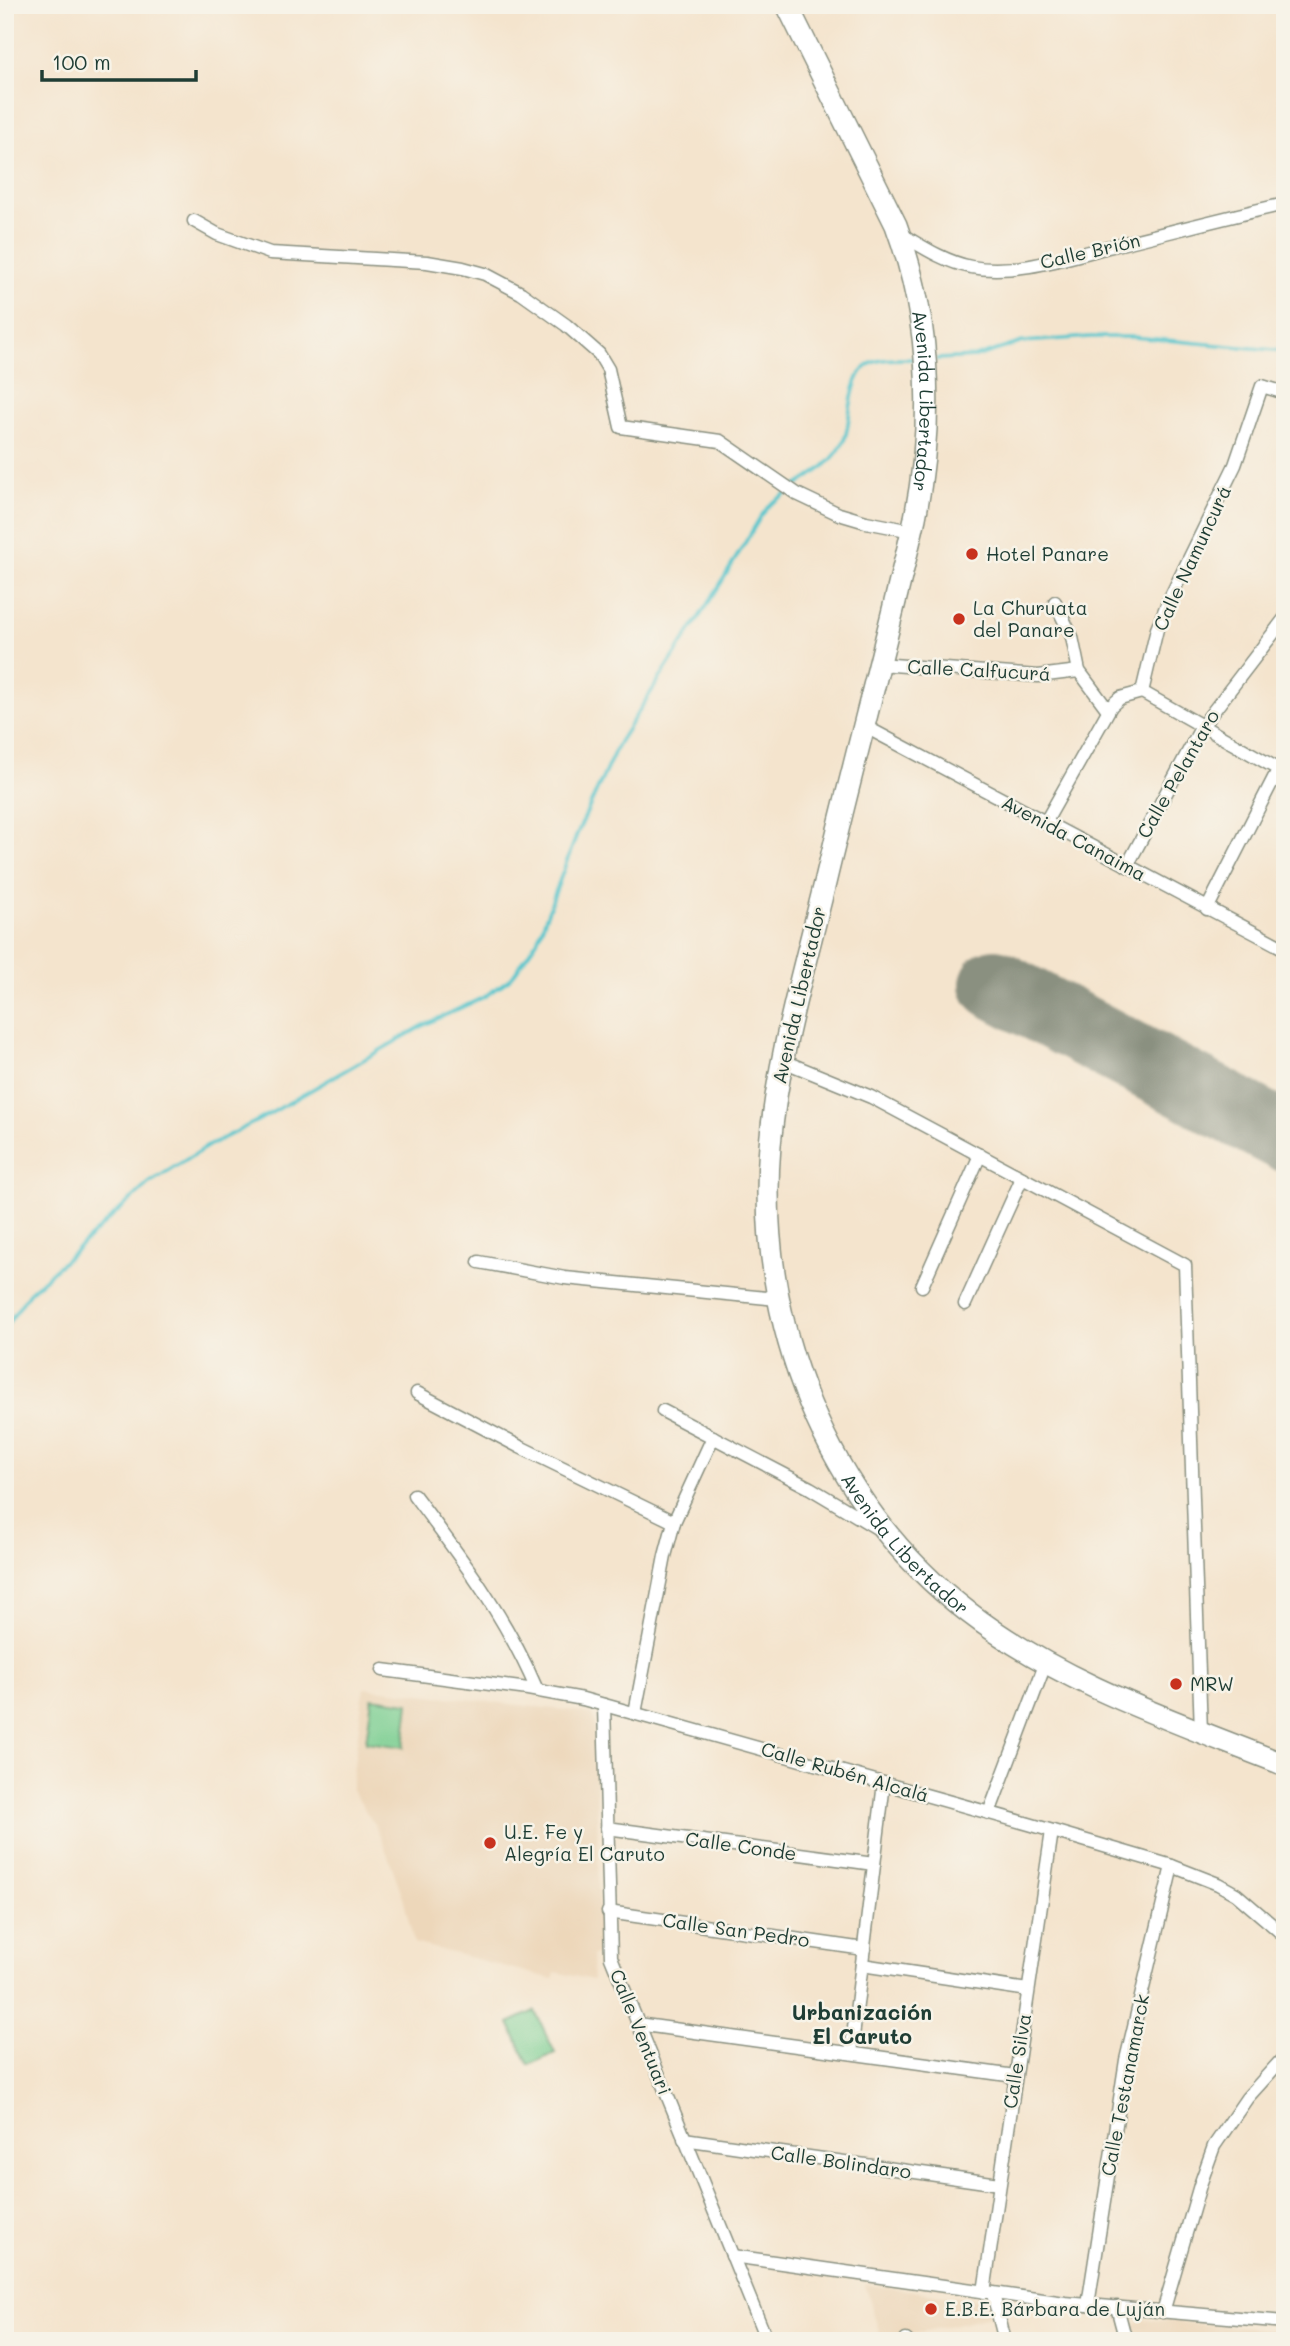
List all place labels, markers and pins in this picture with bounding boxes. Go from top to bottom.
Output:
place label: Hotel Panare [986,541,1109,566]
marker: Hotel Panare [964,546,980,562]
place label: La Churuata del Panare [973,595,1088,642]
marker: La Churuata del Panare [951,611,967,627]
place label: MRW [1190,1671,1234,1696]
marker: MRW [1168,1676,1184,1692]
place label: U.E. Fe y Alegría El Caruto [504,1819,665,1866]
marker: U.E. Fe y Alegría El Caruto [482,1835,498,1851]
place label: E.B.E. Bárbara de Luján [945,2296,1165,2321]
marker: E.B.E. Bárbara de Luján [923,2301,939,2317]

